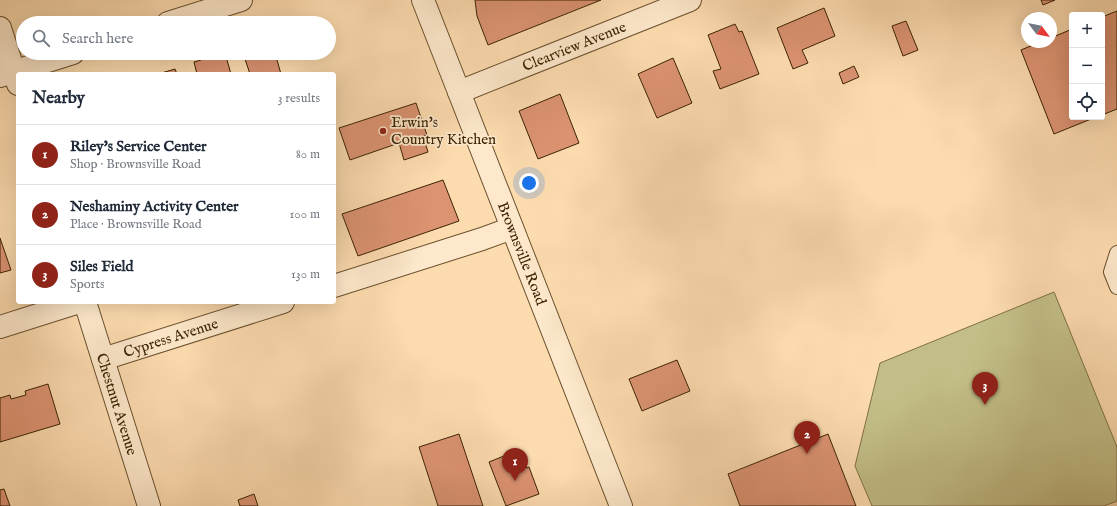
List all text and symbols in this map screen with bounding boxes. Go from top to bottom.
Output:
north arrow [1021,12,1057,48]
map controls [1069,12,1105,120]
button: + [1069,12,1105,48]
search box [16,16,336,60]
street label: Clearview Avenue [520,17,629,76]
icon: search [30,27,52,49]
text: Search here [62,29,133,48]
button: − [1069,48,1105,84]
button: locate [1069,84,1105,120]
text: Nearby [32,88,85,109]
text: 3 results [278,90,320,107]
place label: Erwin's Country Kitchen [391,113,496,149]
marker: Erwin's Country Kitchen [378,126,388,136]
text: Riley's Service Center [70,137,207,156]
text: 1 [43,146,47,163]
text: 80 m [296,146,320,163]
text: Shop · Brownsville Road [70,156,201,173]
your location [519,173,539,193]
text: Neshaminy Activity Center [70,197,239,216]
street label: Brownsville Road [493,199,551,309]
text: 2 [42,206,48,223]
text: 100 m [290,206,320,223]
text: Place · Brownsville Road [70,216,202,233]
text: Siles Field [70,257,134,276]
text: 3 [43,266,47,283]
text: 130 m [291,266,320,283]
text: Sports [70,276,105,293]
street label: Cypress Avenue [121,314,221,362]
street label: Chestnut Avenue [92,351,142,458]
pin: 3 [972,372,998,405]
pin: 2 [794,421,820,454]
pin: 1 [502,448,528,481]

